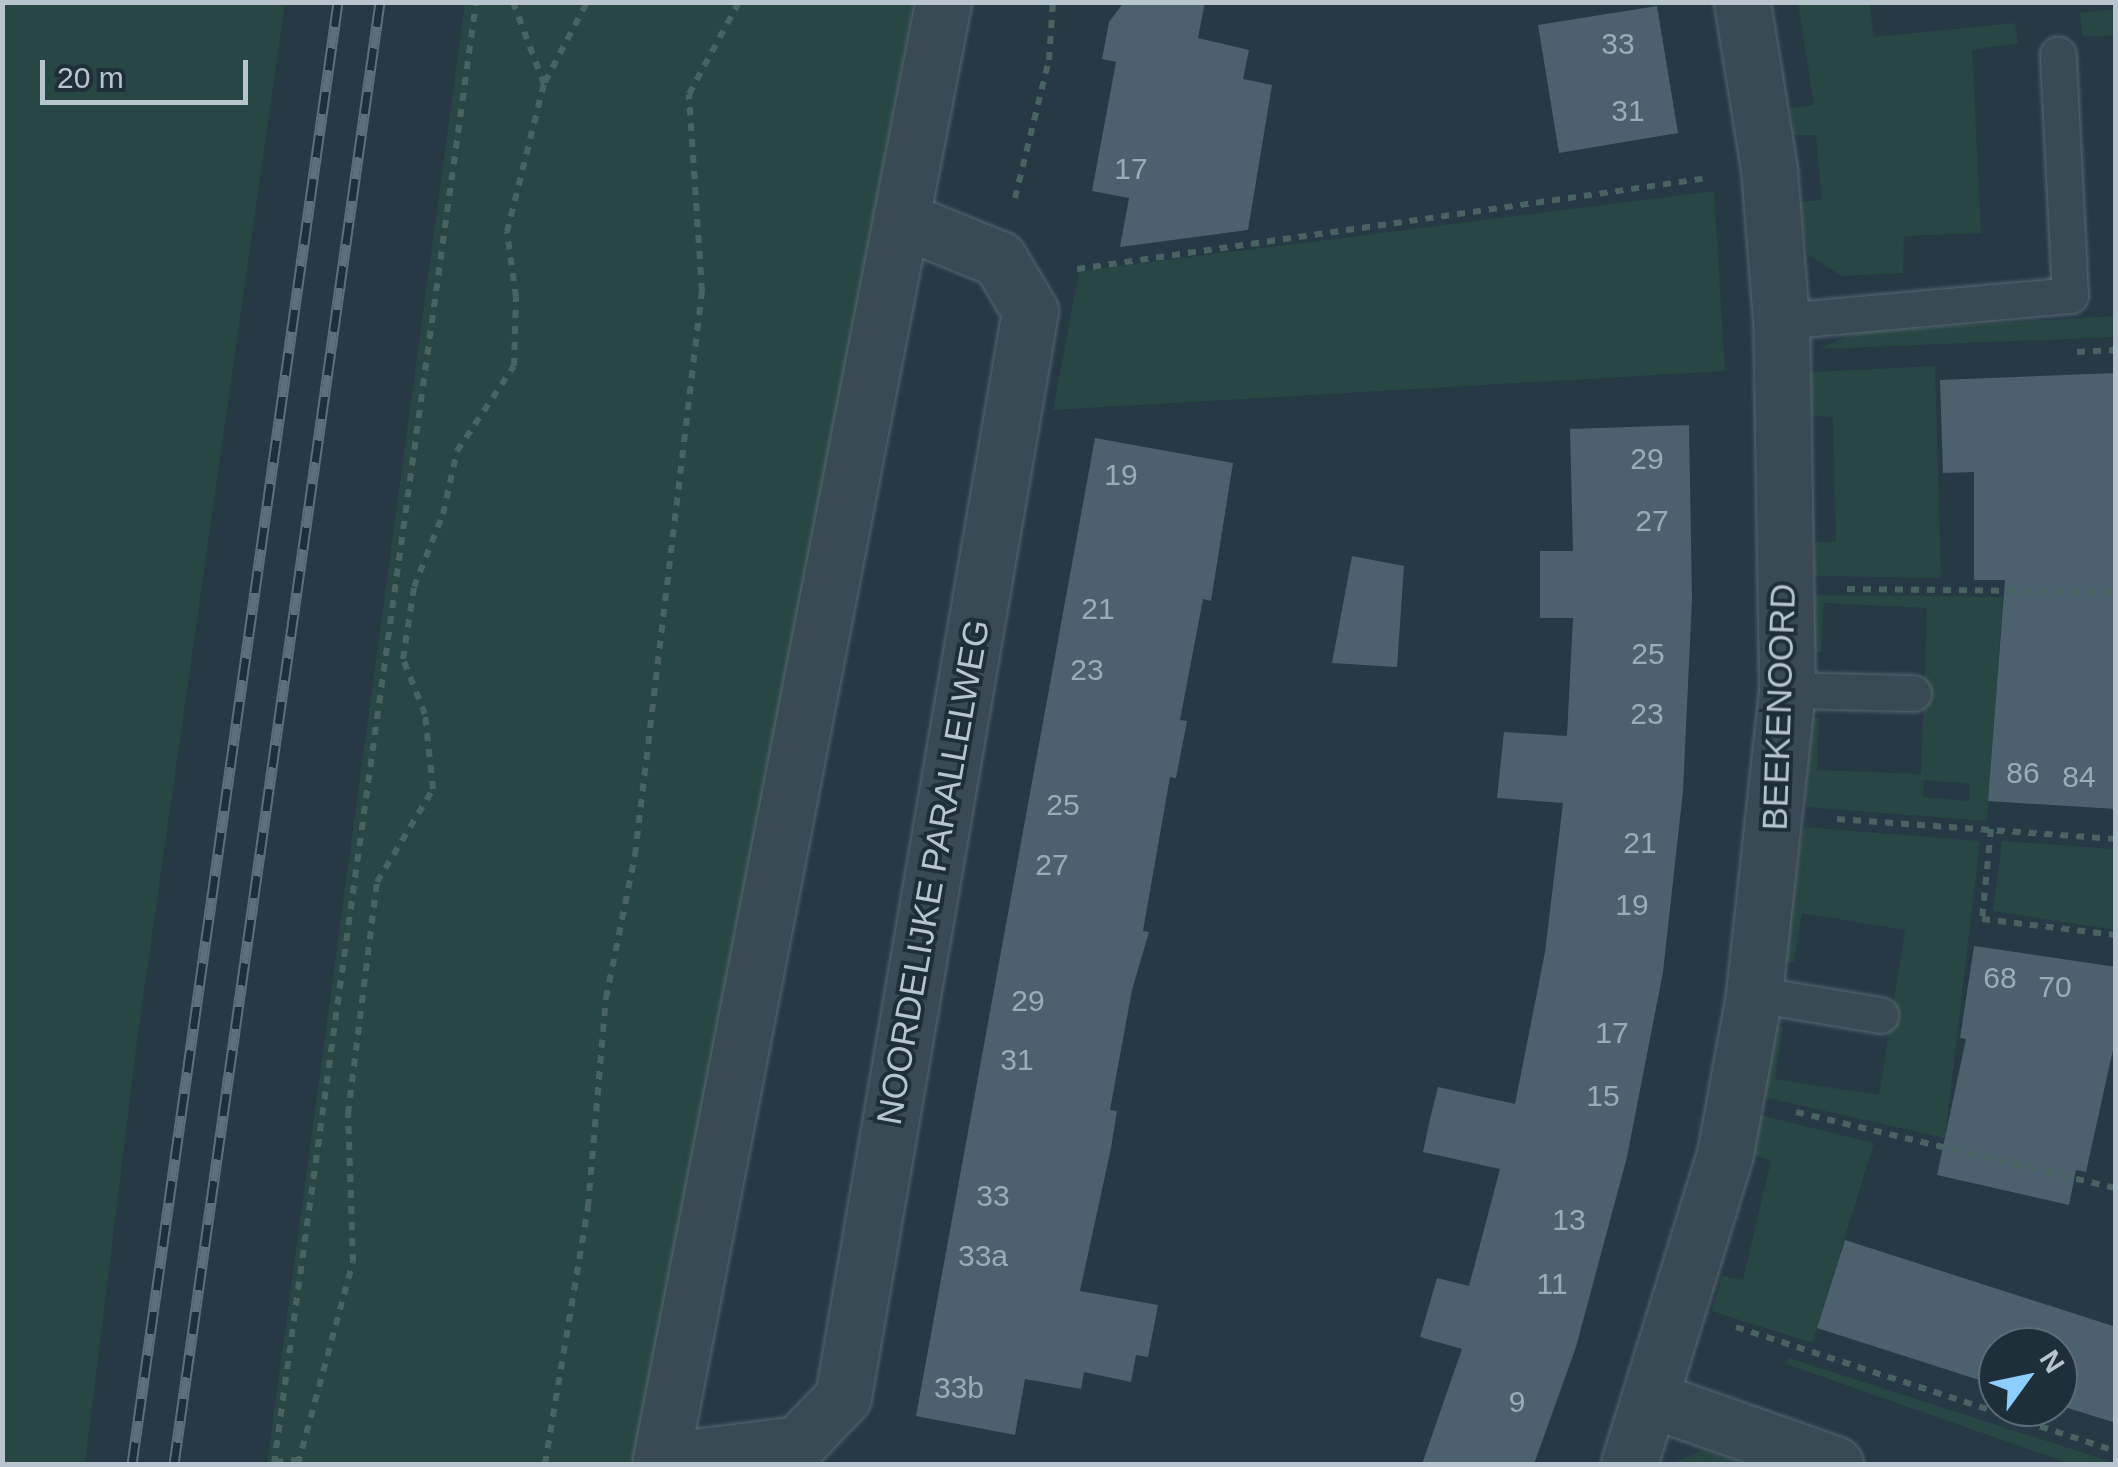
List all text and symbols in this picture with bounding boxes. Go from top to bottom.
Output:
house number: 33 [1601,26,1635,62]
scale bar [45,40,252,102]
text: 20 m [57,61,124,94]
house number: 31 [1611,93,1645,129]
house number: 17 [1114,151,1148,187]
house number: 29 [1630,441,1664,477]
house number: 19 [1104,457,1138,493]
house number: 27 [1635,503,1669,539]
street label: BEEKENOORD [1754,583,1804,831]
house number: 21 [1081,591,1115,627]
street label: NOORDELIJKE PARALLELWEG [868,616,998,1128]
house number: 25 [1631,636,1665,672]
house number: 23 [1070,652,1104,688]
house number: 23 [1630,696,1664,732]
house number: 86 [2006,755,2040,791]
house number: 84 [2062,759,2096,795]
house number: 25 [1046,787,1080,823]
house number: 21 [1623,825,1657,861]
house number: 27 [1035,847,1069,883]
house number: 19 [1615,887,1649,923]
house number: 68 [1983,960,2017,996]
house number: 70 [2038,969,2072,1005]
house number: 29 [1011,983,1045,1019]
house number: 17 [1595,1015,1629,1051]
house number: 31 [1000,1042,1034,1078]
house number: 15 [1586,1078,1620,1114]
house number: 33 [976,1178,1010,1214]
house number: 13 [1552,1202,1586,1238]
house number: 33a [958,1238,1008,1274]
house number: 11 [1536,1266,1568,1302]
north arrow [1978,1327,2078,1427]
text: N [2033,1345,2070,1378]
house number: 33b [934,1370,984,1406]
house number: 9 [1509,1384,1525,1420]

